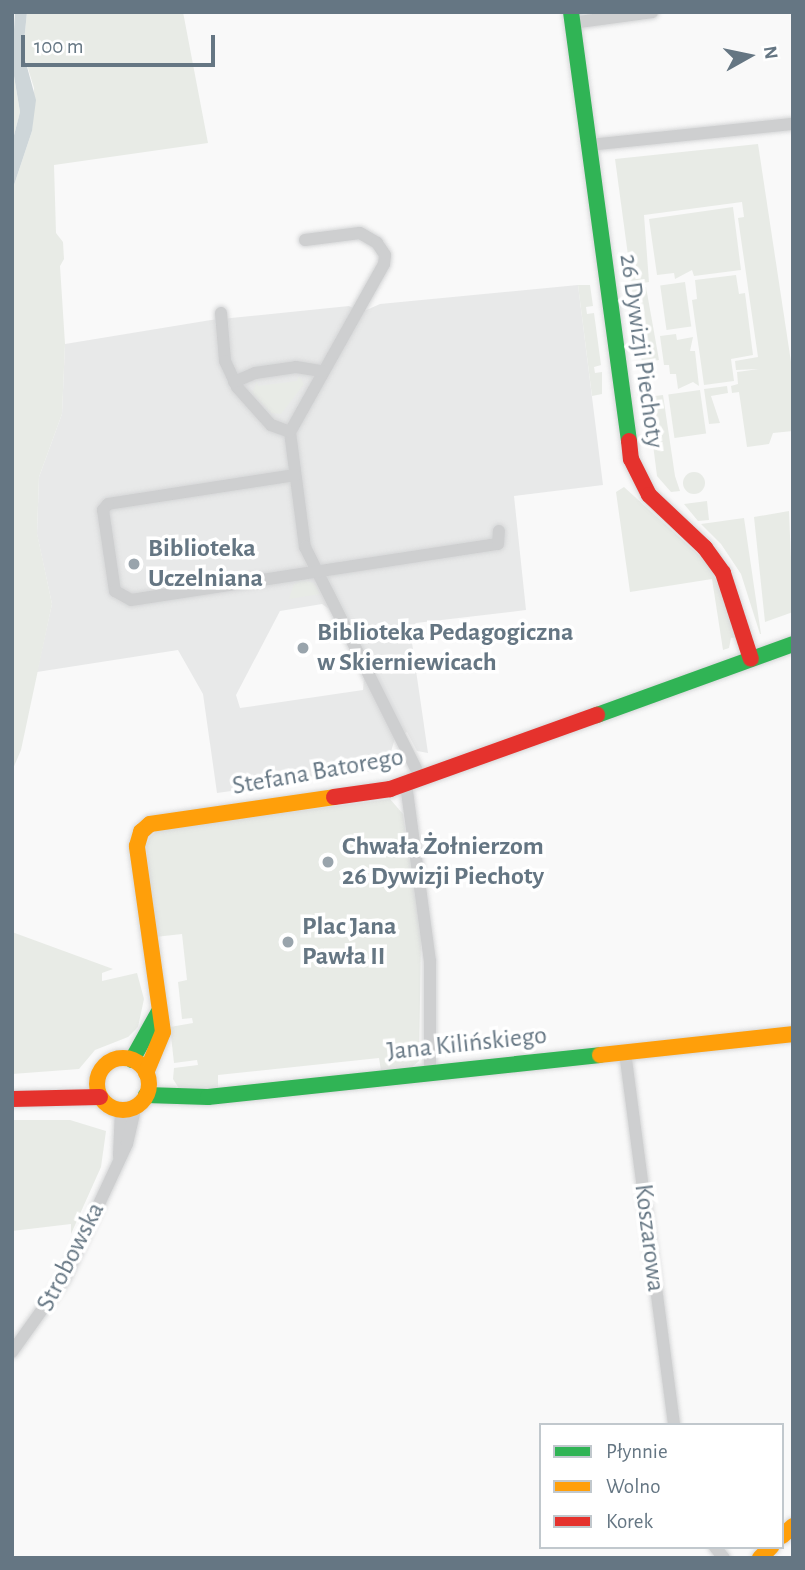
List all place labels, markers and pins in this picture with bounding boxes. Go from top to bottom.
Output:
place label: Biblioteka Uczelniana [148,533,263,594]
marker: Biblioteka Uczelniana [126,556,142,572]
place label: Biblioteka Pedagogiczna w Skierniewicach [317,617,573,678]
marker: Biblioteka Pedagogiczna w Skierniewicach [295,640,311,656]
place label: Chwała Żołnierzom 26 Dywizji Piechoty [342,831,544,892]
marker: Chwała Żołnierzom 26 Dywizji Piechoty [320,854,336,870]
place label: Plac Jana Pawła II [302,911,397,972]
marker: Plac Jana Pawła II [280,934,296,950]

